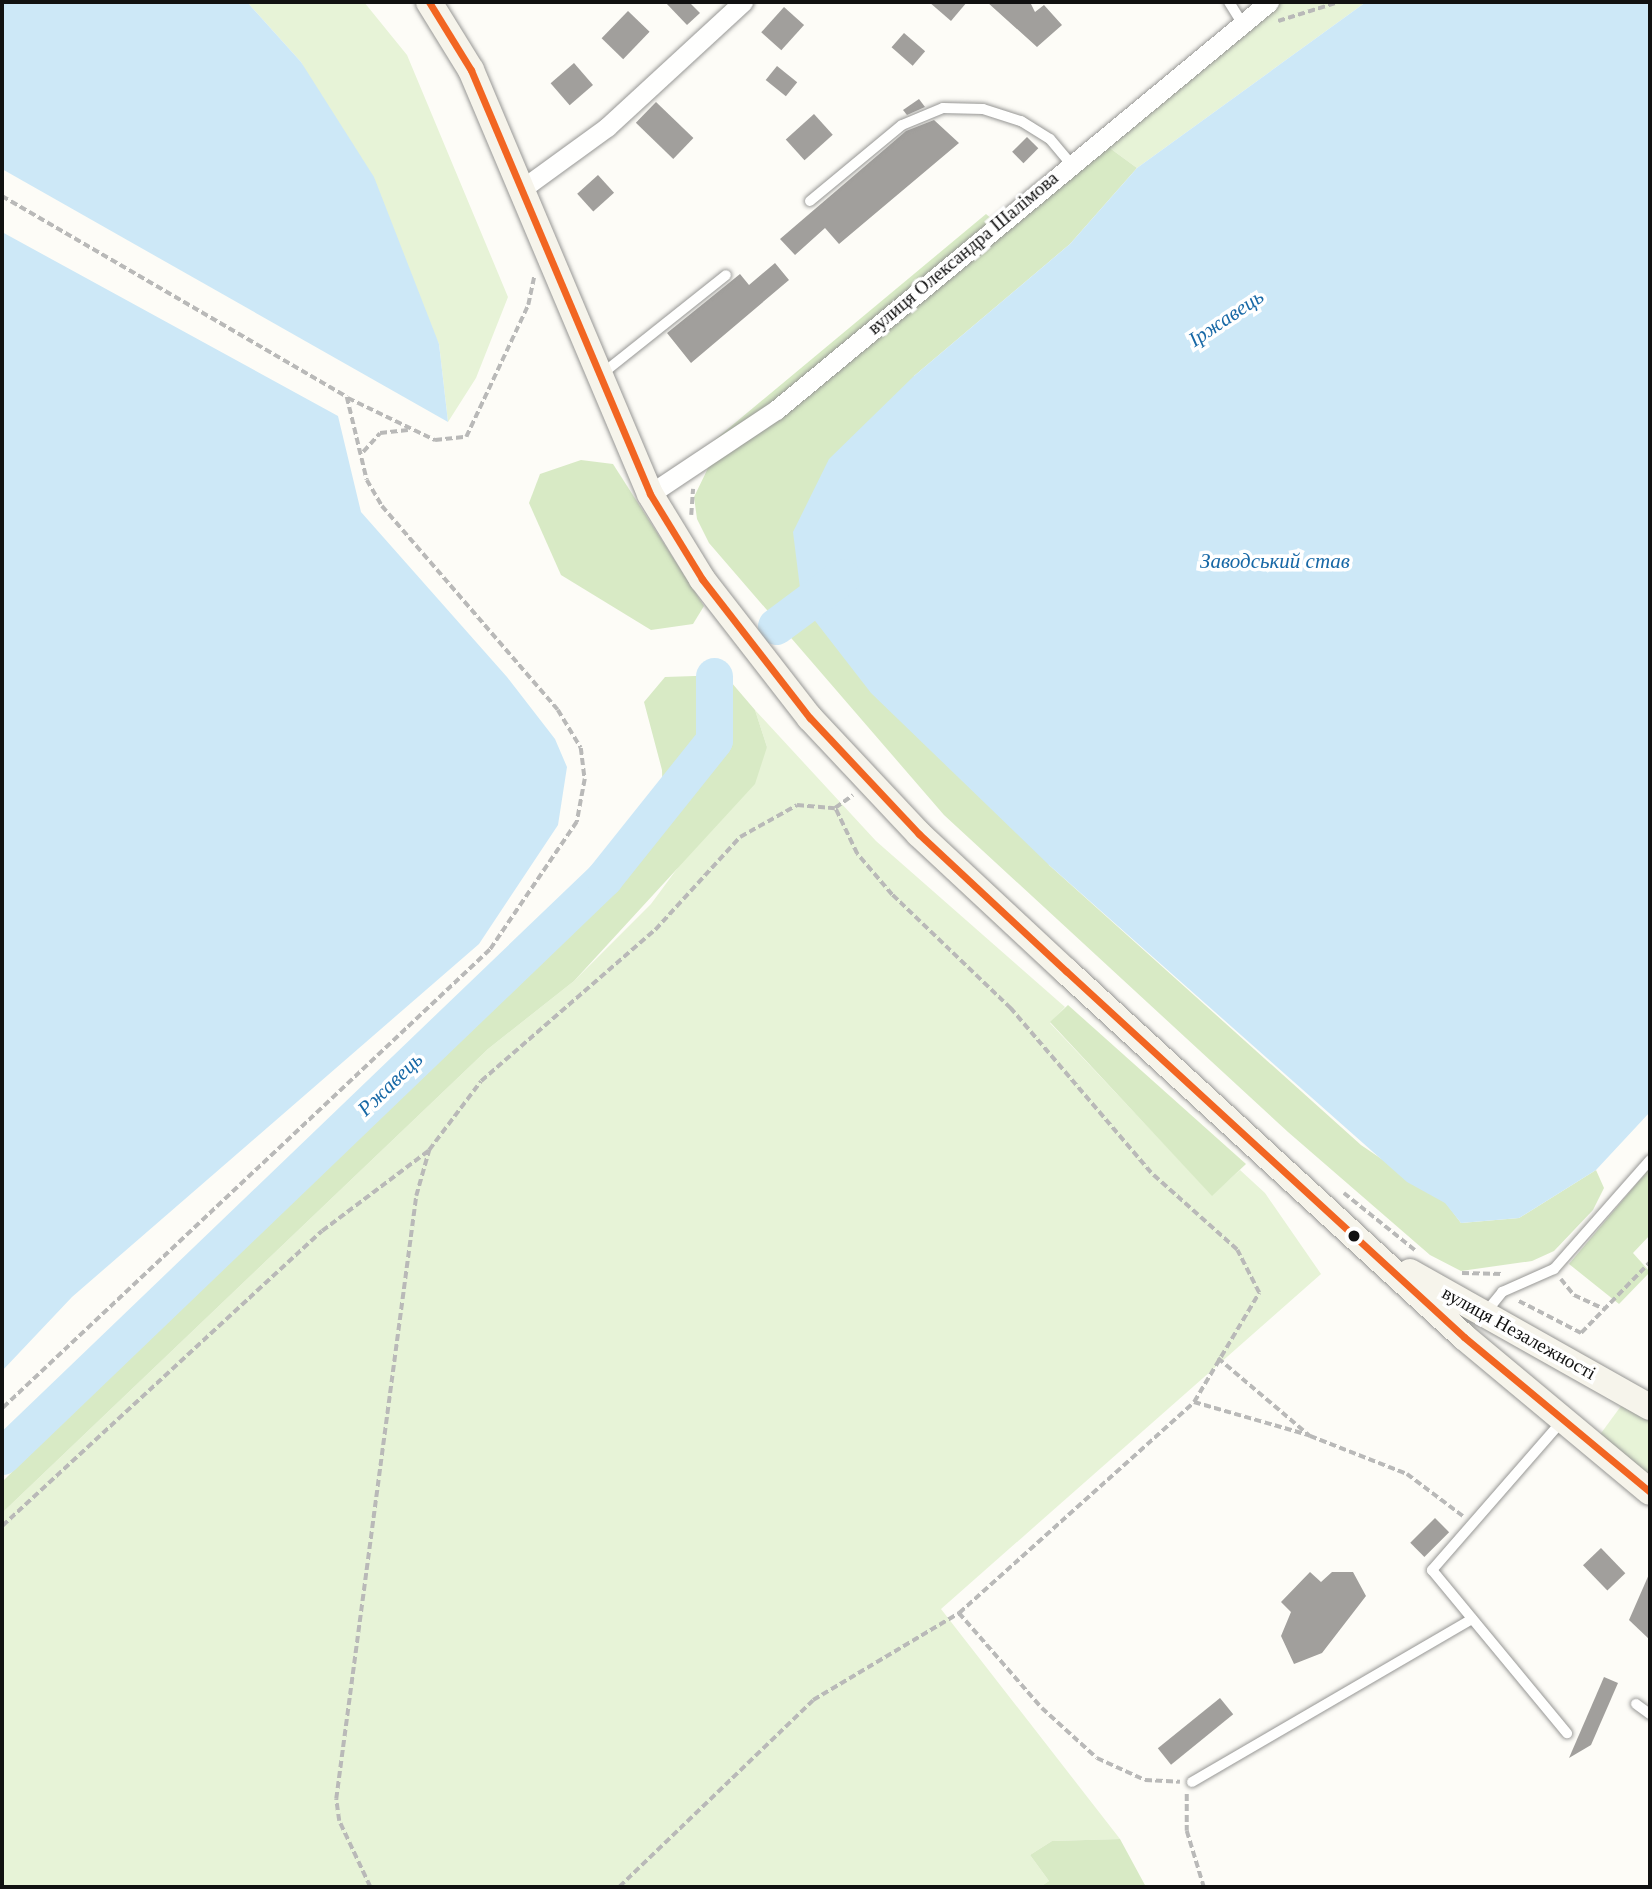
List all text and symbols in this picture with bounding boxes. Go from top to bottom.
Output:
street label: вулиця Олександра Шалімова [863,167,1063,339]
water label: Іржавець [1184,284,1268,352]
water label: Заводський став [1200,548,1350,574]
water label: Ржавець [352,1047,428,1121]
unlabelled marker [1347,1229,1361,1243]
street label: вулиця Незалежності [1438,1281,1600,1385]

